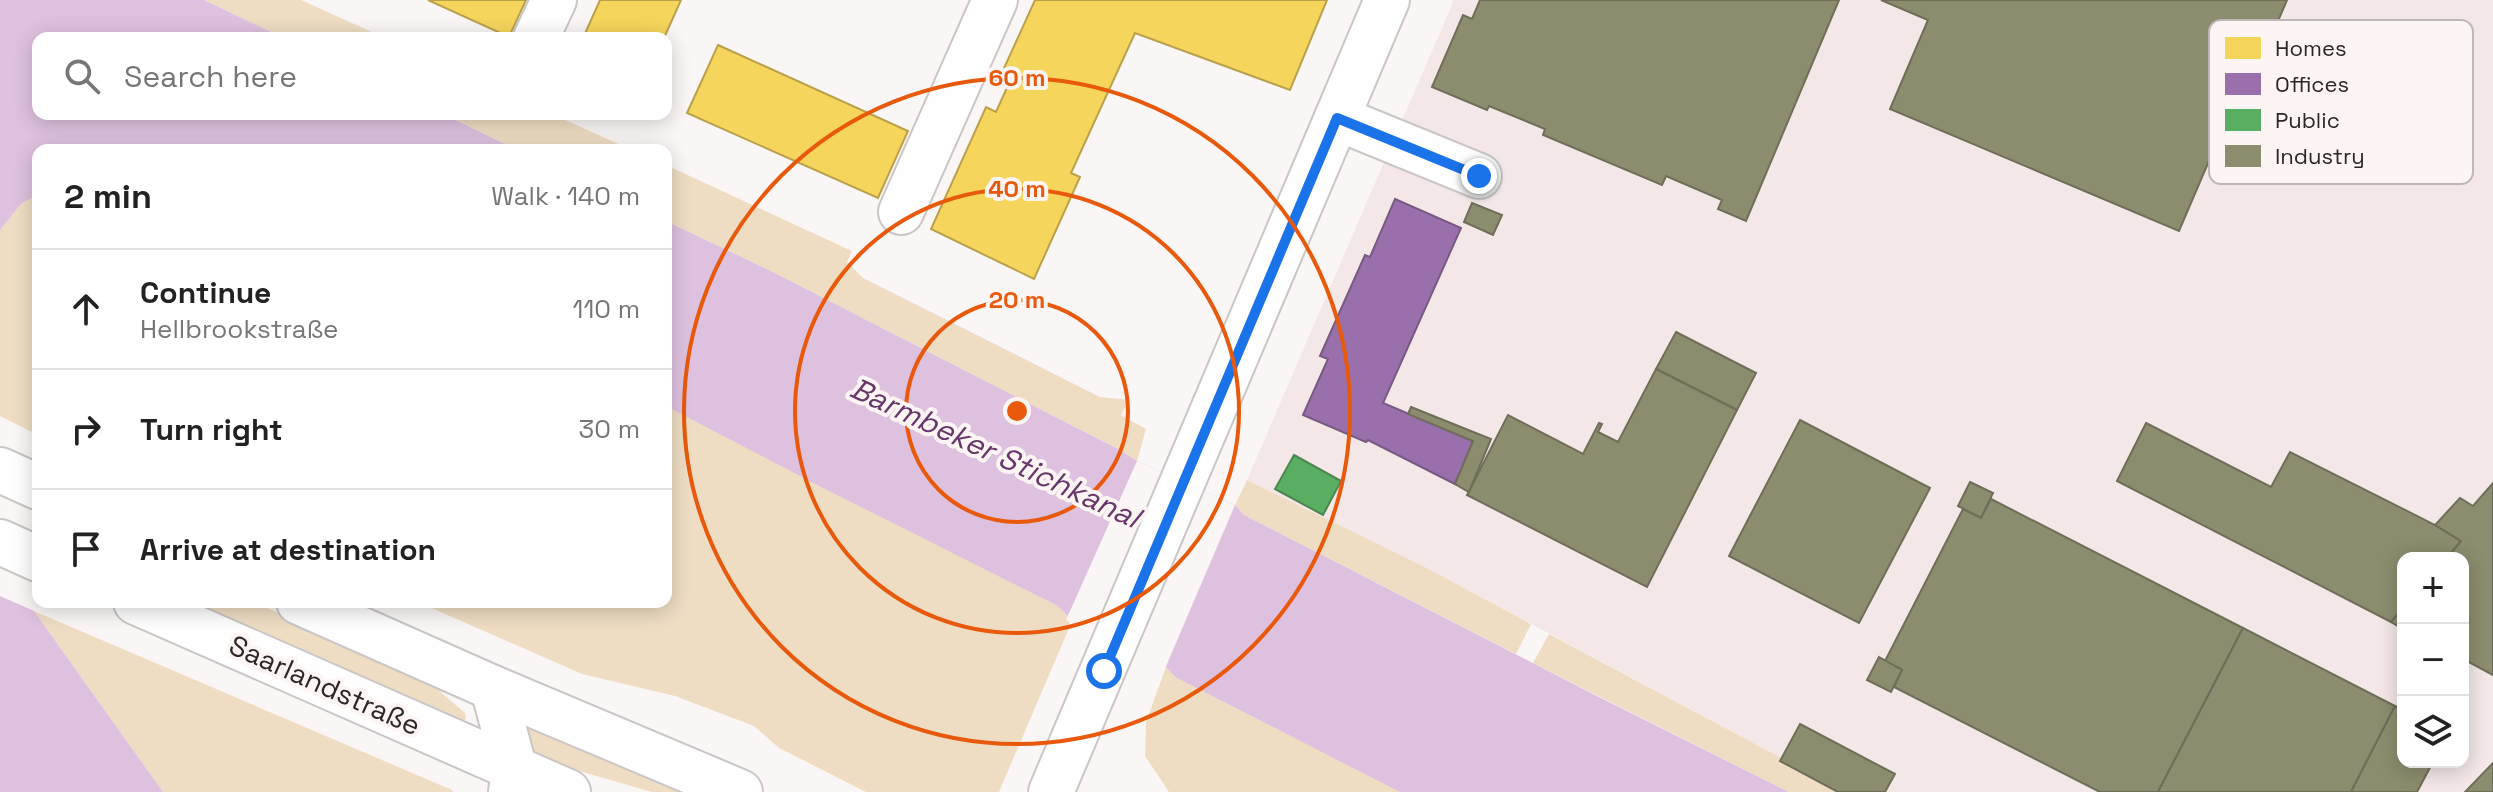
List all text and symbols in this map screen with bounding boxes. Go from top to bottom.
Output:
legend [2209,20,2473,184]
search box [32,32,672,120]
text: Homes [2275,34,2347,62]
icon: search [60,54,104,98]
text: Search here [124,57,297,96]
text: 60 m [989,62,1045,93]
text: Offices [2275,70,2349,98]
text: Public [2275,106,2340,134]
text: Industry [2275,142,2365,170]
route end [1461,158,1497,194]
text: 40 m [988,173,1046,204]
text: 2 min [64,175,152,218]
text: Walk · 140 m [491,179,640,213]
text: Continue [140,273,271,312]
text: 20 m [989,284,1045,315]
icon: ahead [64,287,108,331]
text: 110 m [573,292,640,326]
text: Hellbrookstraße [140,312,338,346]
water label: Barmbeker Stichkanal [844,368,1150,538]
centre of rings [1003,397,1031,425]
icon: right [64,407,108,451]
text: Turn right [140,410,283,449]
text: 30 m [579,412,640,446]
icon: arrive [64,527,108,571]
text: Arrive at destination [140,530,436,569]
map controls [2397,552,2469,768]
button: + [2397,552,2469,624]
button: − [2397,624,2469,696]
street label: Saarlandstraße [224,627,426,743]
route start [1086,653,1122,689]
button: layers [2397,696,2469,768]

